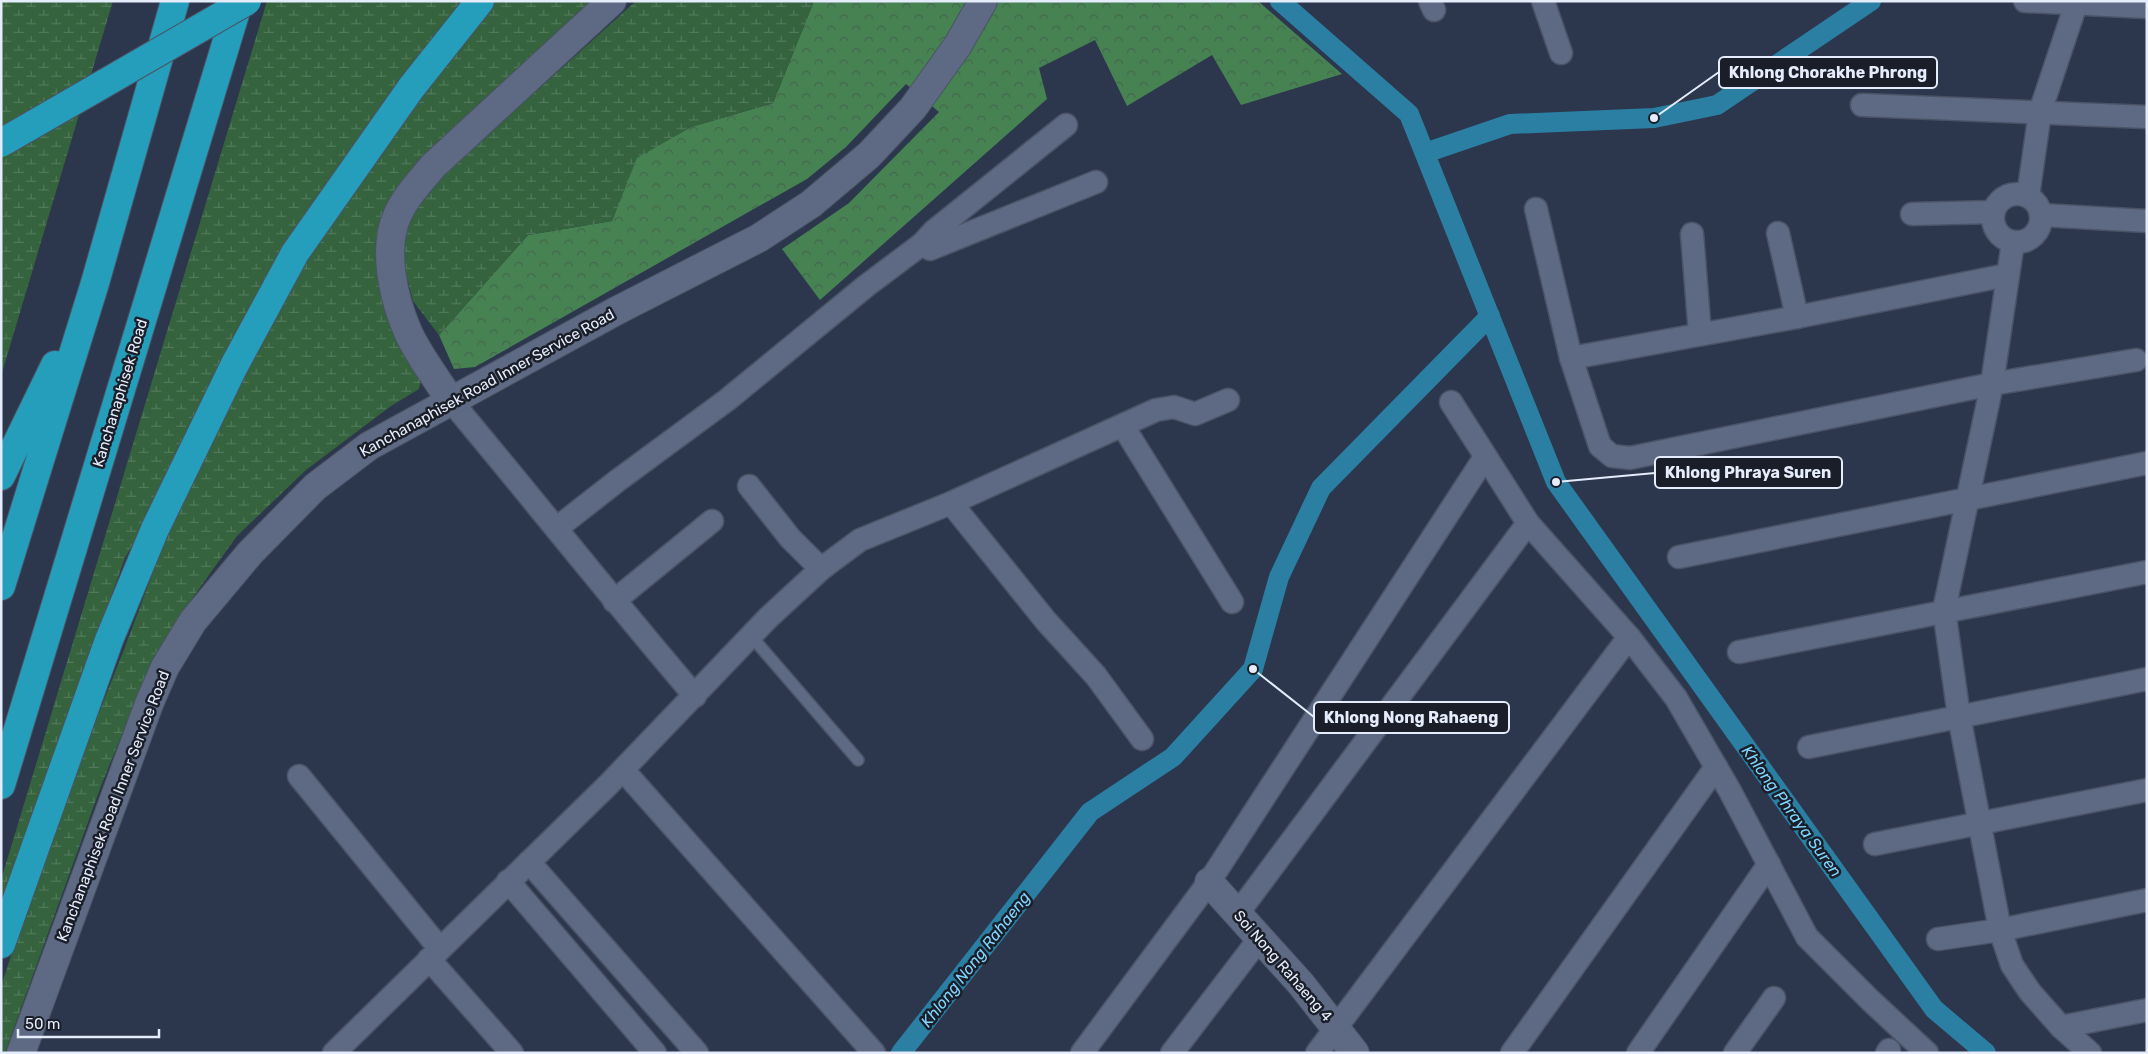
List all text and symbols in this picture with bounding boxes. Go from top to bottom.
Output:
callout: Khlong Chorakhe Phrong [1719,57,1937,88]
text: Khlong Chorakhe Phrong [1729,63,1927,82]
street label: Kanchanaphisek Road Inner Service Road [356,305,618,461]
street label: Kanchanaphisek Road [89,317,151,469]
callout: Khlong Phraya Suren [1655,457,1842,488]
text: Khlong Phraya Suren [1665,463,1831,482]
street label: Kanchanaphisek Road Inner Service Road [53,668,173,944]
callout: Khlong Nong Rahaeng [1314,702,1509,733]
text: Khlong Nong Rahaeng [1324,708,1498,727]
water label: Khlong Phraya Suren [1738,742,1846,881]
water label: Khlong Nong Rahaeng [917,888,1034,1031]
street label: Soi Nong Rahaeng 4 [1230,907,1336,1025]
scale bar [18,1006,159,1038]
text: 50 m [25,1015,60,1033]

